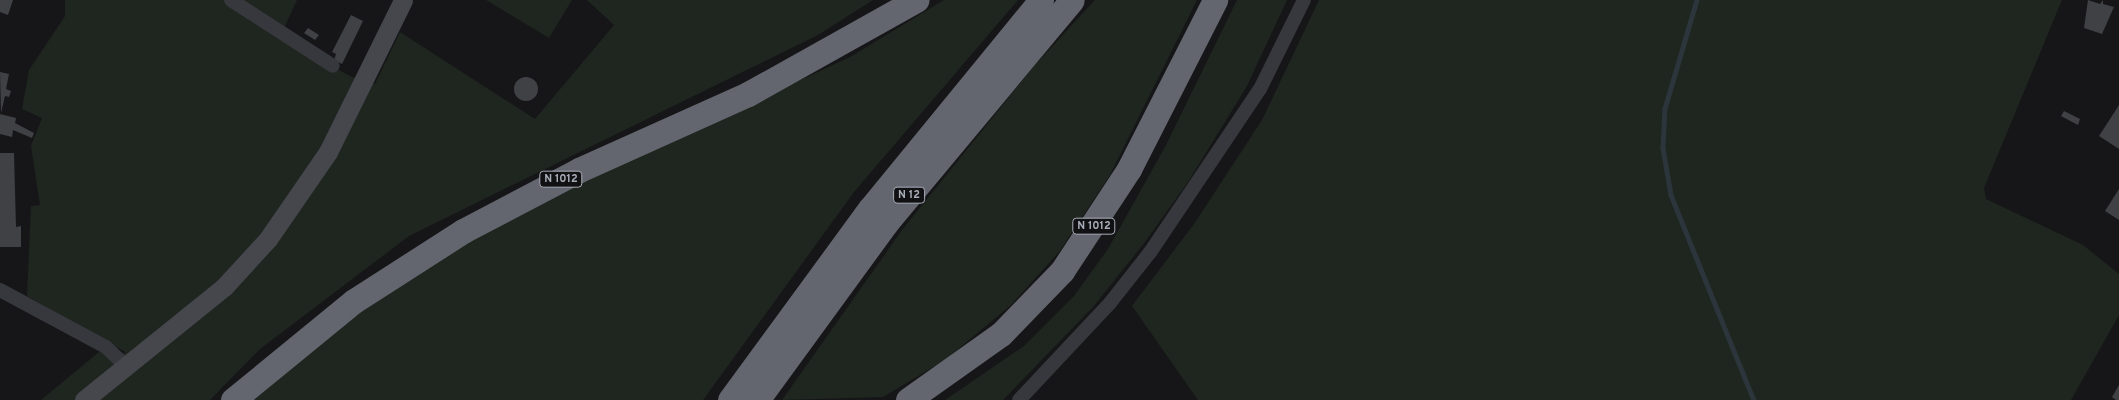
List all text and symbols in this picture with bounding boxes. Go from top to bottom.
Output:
road number: N 1012 [538,170,584,188]
road number: N 12 [893,186,925,204]
road number: N 1012 [1072,218,1116,235]

